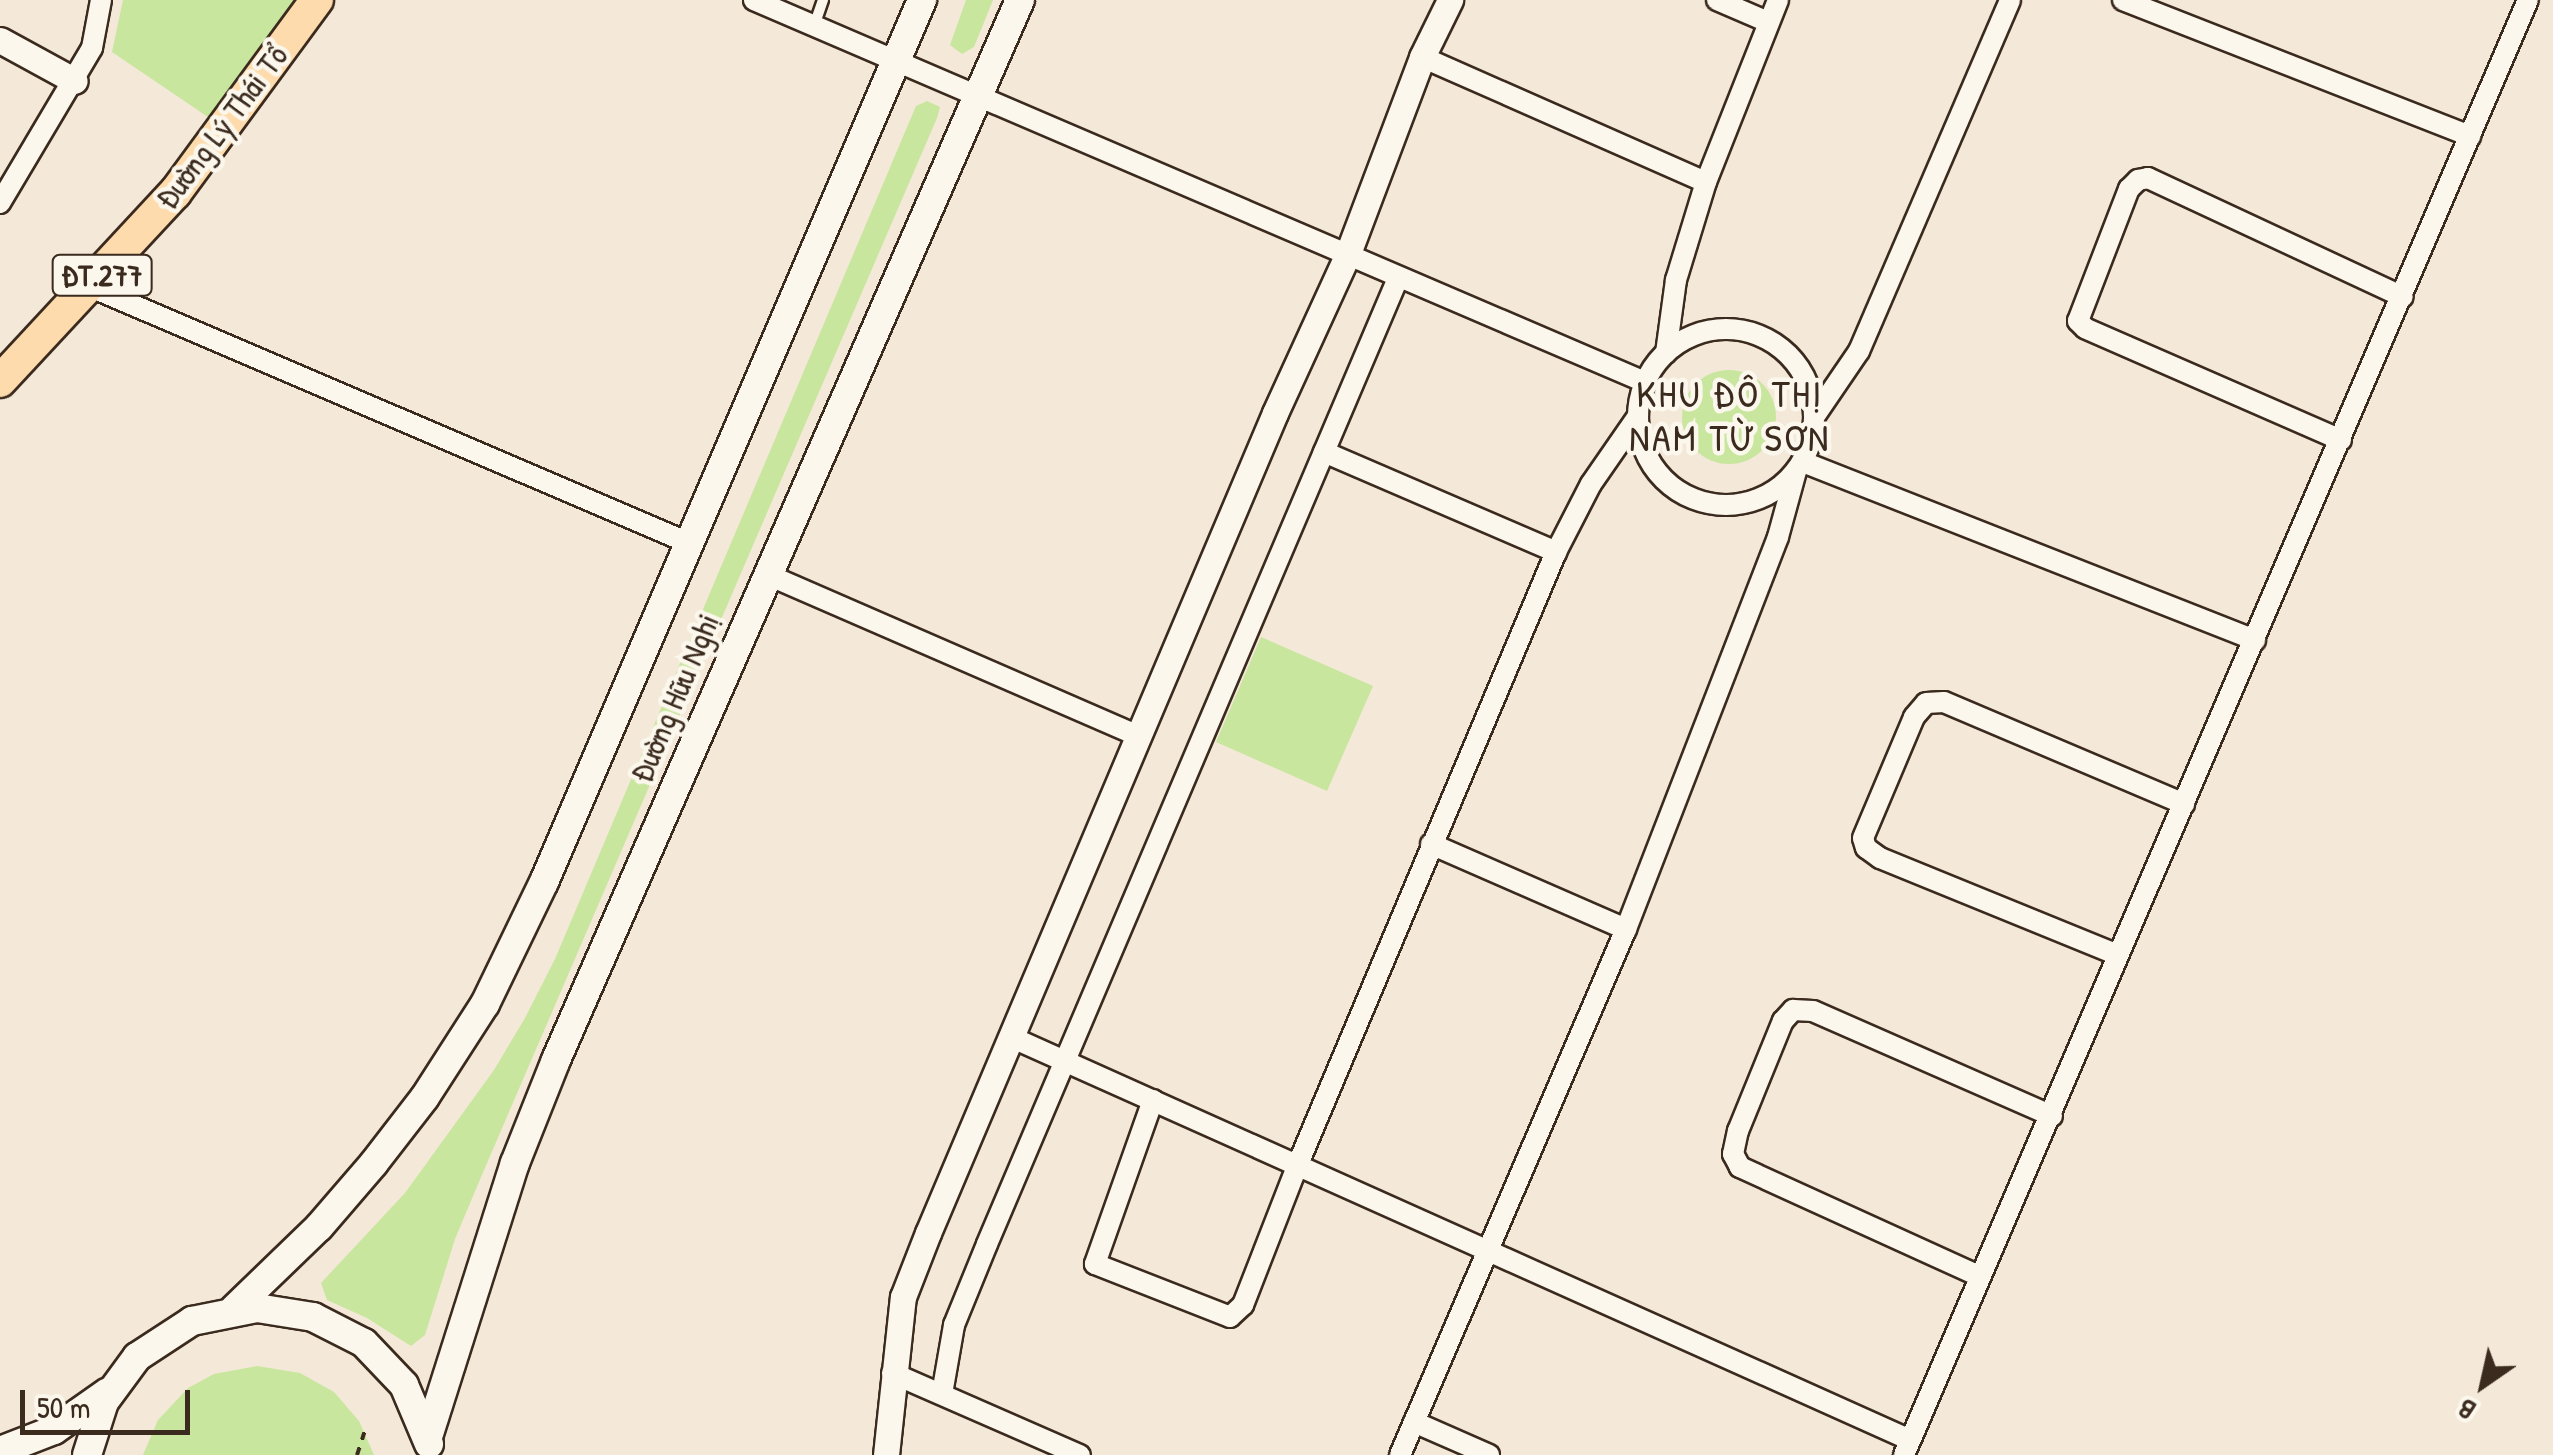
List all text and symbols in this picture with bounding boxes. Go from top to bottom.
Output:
street label: Đường Lý Thái Tổ [148,37,296,217]
road number: ĐT.277 [49,250,154,300]
district label: KHU ĐÔ THỊ NAM TỪ SƠN [1629,371,1831,460]
street label: Đường Hữu Nghị [622,608,728,788]
north arrow [2433,1335,2533,1435]
scale bar [25,1370,195,1432]
text: 50 m [37,1387,90,1427]
text: B [2450,1390,2483,1430]

